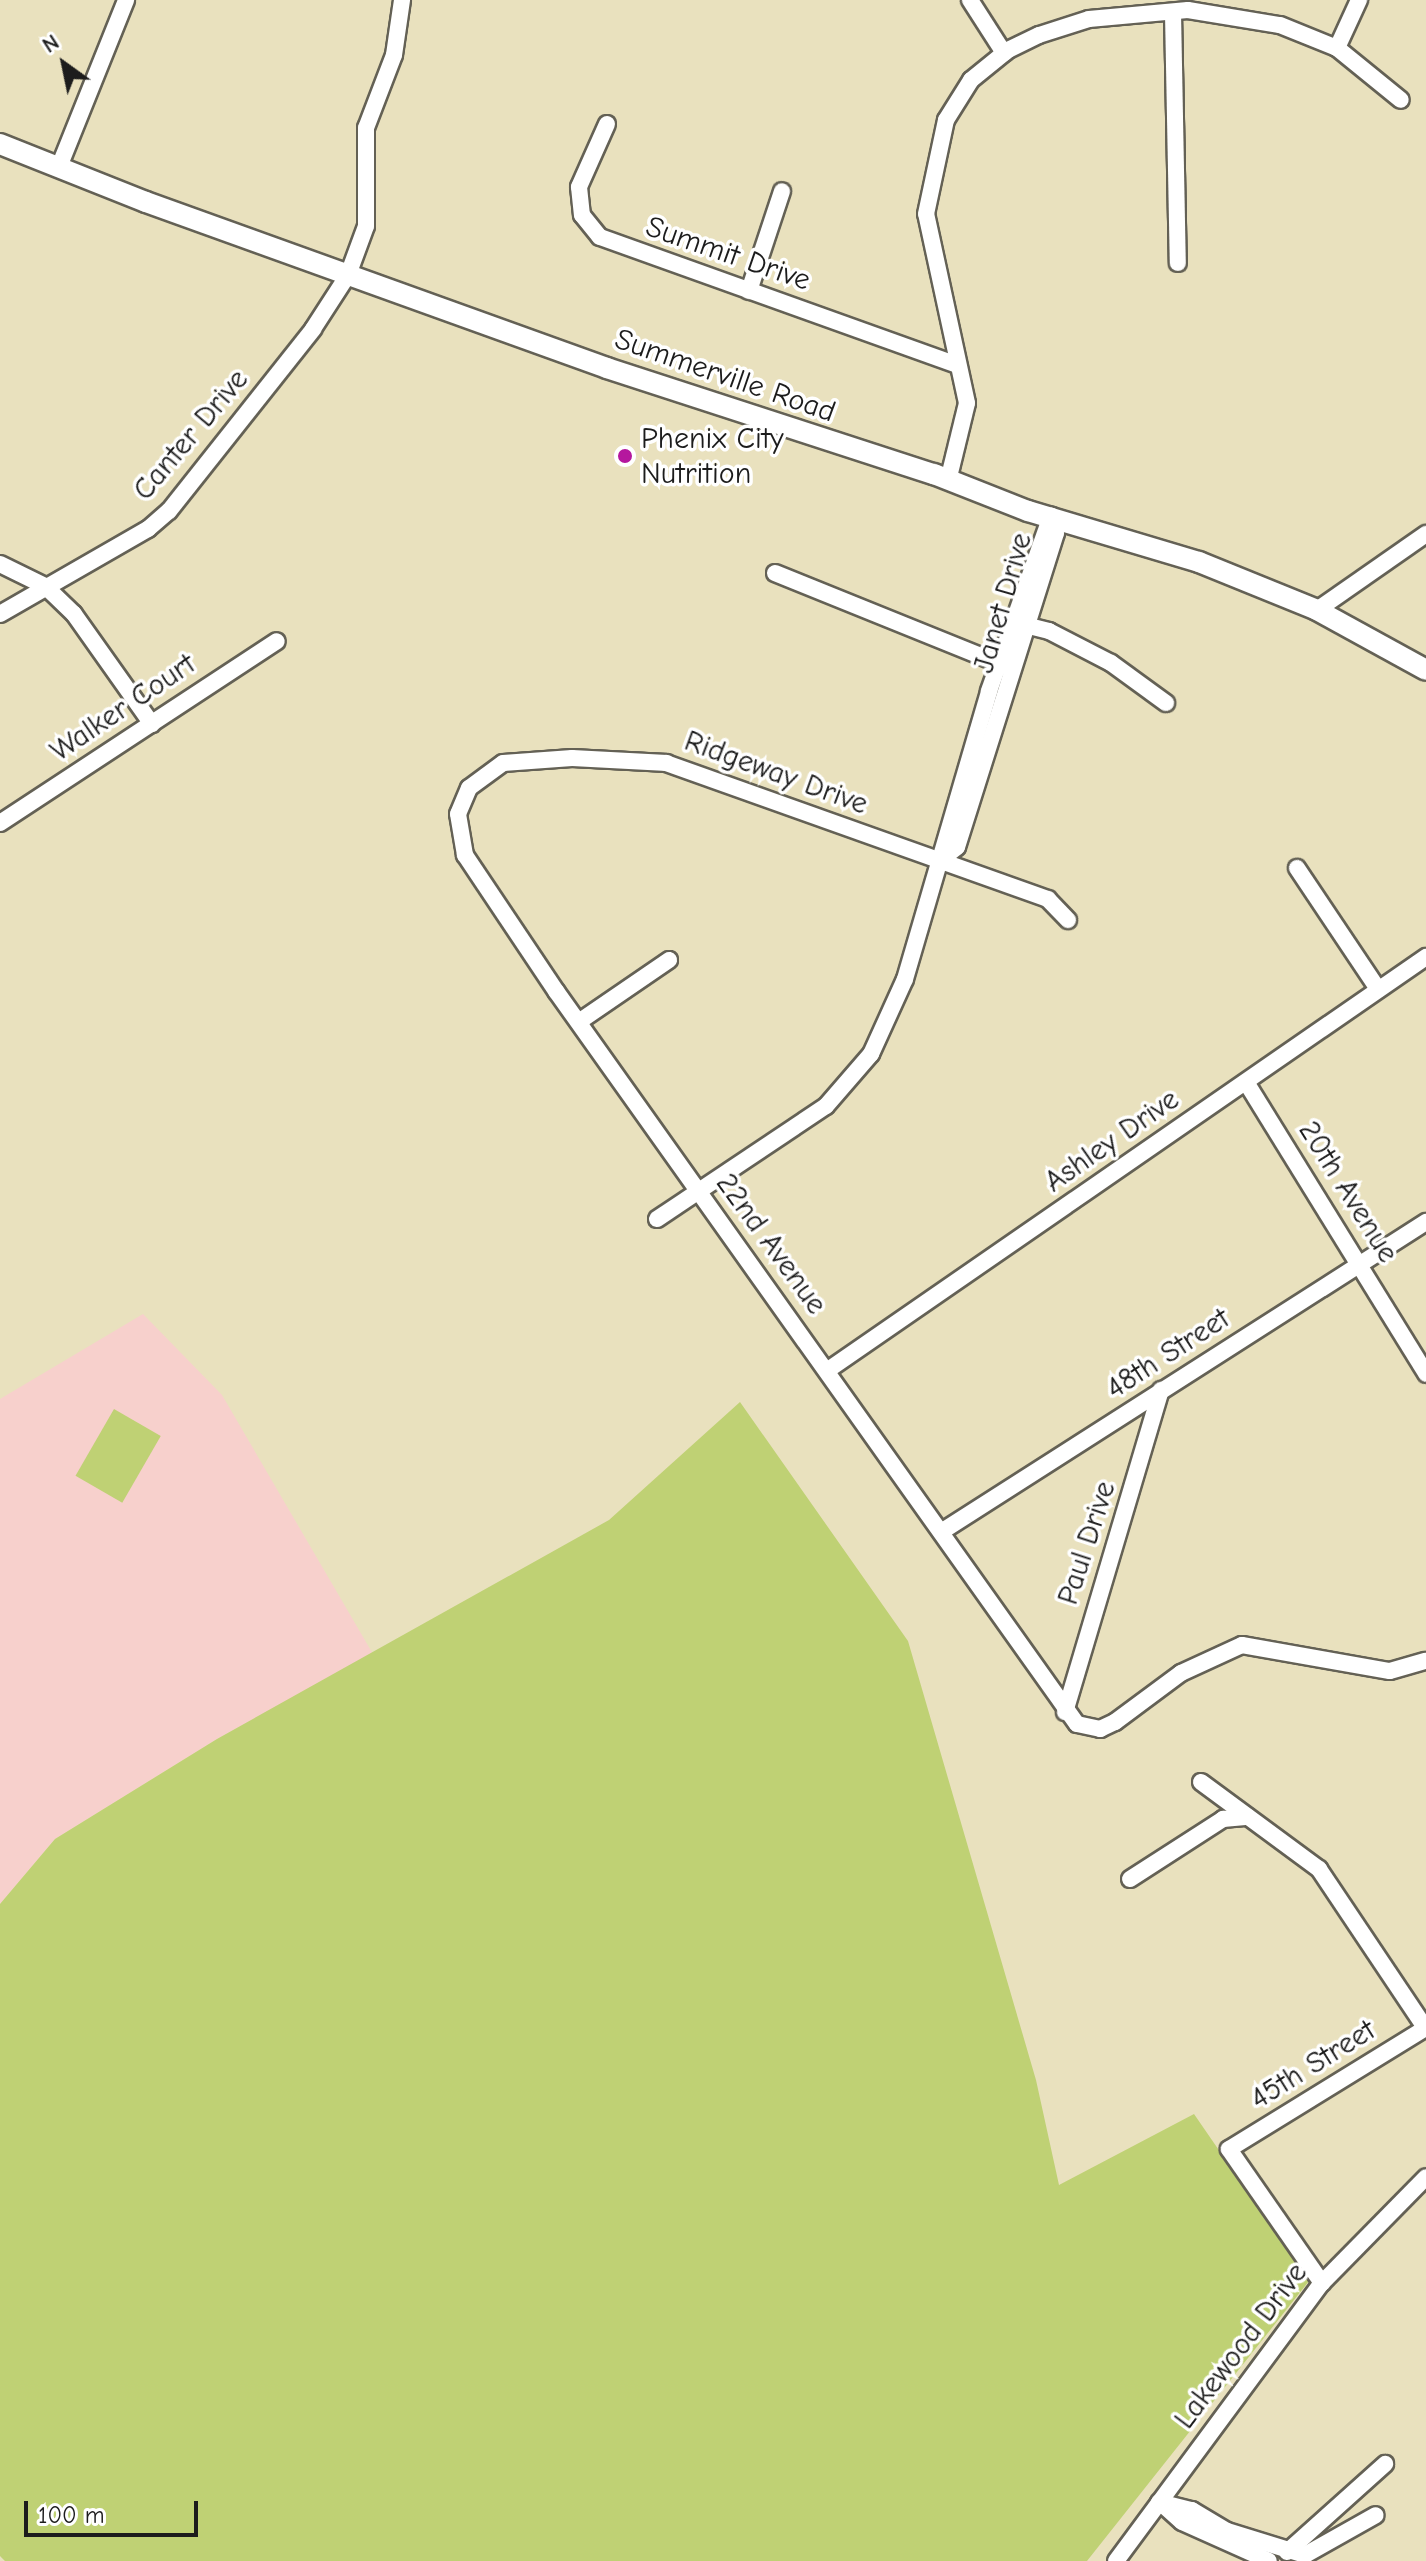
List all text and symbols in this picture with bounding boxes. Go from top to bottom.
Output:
north arrow [24,24,104,104]
text: N [38,29,64,59]
street label: Summit Drive [641,209,815,299]
street label: Summerville Road [610,321,840,431]
street label: Canter Drive [126,362,256,508]
place label: Phenix City Nutrition [641,421,784,492]
marker: Phenix City Nutrition [616,447,634,465]
street label: Janet Drive [966,529,1040,677]
street label: Walker Court [44,646,202,770]
street label: Ridgeway Drive [679,723,873,823]
street label: Ashley Drive [1038,1082,1186,1200]
street label: 20th Avenue [1290,1115,1406,1269]
street label: 22nd Avenue [708,1167,834,1321]
street label: 48th Street [1100,1301,1236,1407]
street label: Paul Drive [1050,1477,1124,1609]
street label: 45th Street [1244,2012,1382,2118]
street label: Lakewood Drive [1167,2256,1315,2436]
scale bar [28,2485,202,2535]
text: 100 m [38,2501,105,2529]

